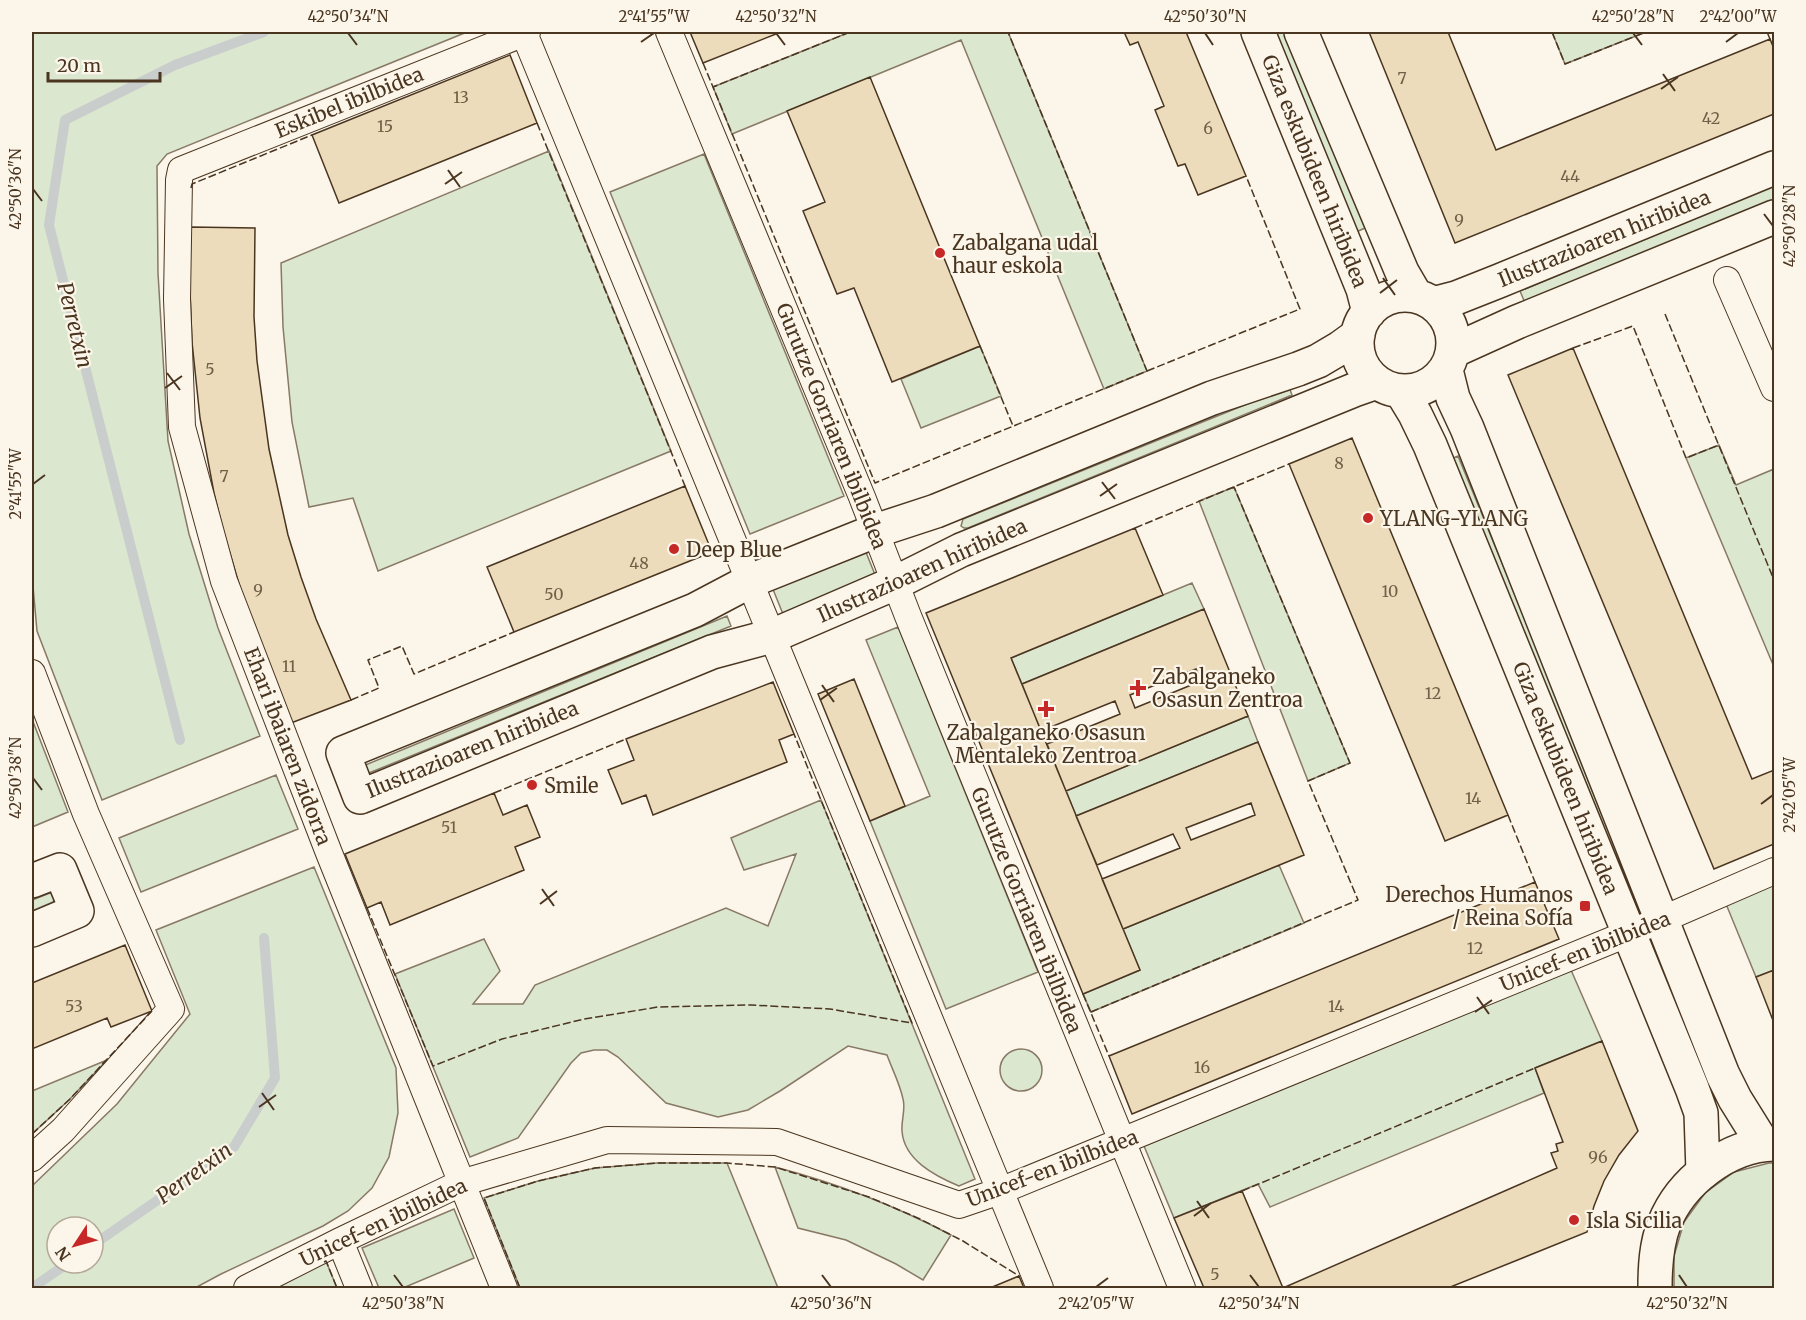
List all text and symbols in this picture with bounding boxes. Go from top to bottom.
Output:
text: 42°50'34"N [308,7,389,26]
text: 2°41'55"W [618,7,691,26]
text: 42°50'32"N [735,7,817,26]
text: 42°50'30"N [1164,7,1247,26]
text: 42°50'28"N [1592,7,1675,26]
text: 2°42'00"W [1699,7,1778,26]
scale bar [48,45,160,83]
street label: Giza eskubideen hiribidea [1257,51,1373,291]
text: 20 m [57,54,101,77]
street label: Eskibel ibilbidea [271,61,427,143]
house number: 7 [1397,68,1407,88]
house number: 13 [453,87,469,107]
house number: 42 [1702,108,1720,128]
house number: 15 [377,116,393,136]
house number: 6 [1203,118,1213,138]
text: 42°50'36"N [6,148,25,230]
house number: 44 [1560,166,1580,186]
street label: Ilustrazioaren hiribidea [1494,184,1714,292]
text: 42°50'28"N [1780,184,1799,267]
house number: 9 [1454,210,1464,230]
place label: Zabalgana udal haur eskola [952,230,1098,278]
marker: Zabalgana udal haur eskola [933,246,947,260]
water label: Perretxin [51,279,99,371]
street label: Gurutze Gorriaren ibilbidea [771,299,893,553]
house number: 5 [205,359,215,379]
text: 2°41'55"W [6,447,25,520]
house number: 8 [1334,453,1344,473]
house number: 7 [219,466,229,486]
place label: YLANG-YLANG [1379,506,1529,531]
marker: YLANG-YLANG [1361,511,1375,525]
street label: Ilustrazioaren hiribidea [813,512,1031,628]
place label: Deep Blue [686,537,782,562]
marker: Deep Blue [667,542,681,556]
house number: 48 [629,553,649,573]
house number: 9 [253,580,263,600]
house number: 10 [1382,581,1398,601]
house number: 50 [544,584,564,604]
street label: Ehari ibaiaren zidorra [239,644,337,849]
house number: 11 [282,656,296,676]
street label: Giza eskubideen hiribidea [1508,658,1624,898]
place label: Zabalganeko Osasun Zentroa [1152,664,1303,712]
marker: Zabalganeko Osasun Zentroa [1129,679,1147,697]
house number: 12 [1425,683,1441,703]
street label: Ilustrazioaren hiribidea [362,695,582,803]
marker: Zabalganeko Osasun Mentaleko Zentroa [1037,700,1055,718]
place label: Zabalganeko Osasun Mentaleko Zentroa [947,720,1145,768]
text: 42°50'38"N [6,737,25,819]
text: 2°42'05"W [1780,756,1799,833]
place label: Smile [544,773,599,798]
marker: Smile [525,778,539,792]
street label: Gurutze Gorriaren ibilbidea [966,783,1088,1037]
house number: 14 [1465,788,1481,808]
house number: 51 [441,817,457,837]
place label: Derechos Humanos / Reina Sofía [1385,882,1573,930]
marker: Derechos Humanos / Reina Sofía [1578,899,1592,913]
street label: Unicef-en ibilbidea [1496,905,1674,997]
house number: 12 [1467,938,1483,958]
house number: 53 [65,996,83,1016]
house number: 14 [1328,996,1344,1016]
house number: 16 [1194,1057,1210,1077]
street label: Unicef-en ibilbidea [963,1124,1142,1212]
water label: Perretxin [151,1136,237,1210]
house number: 96 [1588,1147,1608,1167]
street label: Unicef-en ibilbidea [295,1172,471,1272]
place label: Isla Sicilia [1586,1208,1683,1233]
marker: Isla Sicilia [1567,1213,1581,1227]
north arrow [45,1215,105,1275]
text: N [51,1243,75,1265]
house number: 5 [1210,1264,1220,1284]
text: 42°50'38"N [362,1294,444,1313]
text: 42°50'36"N [790,1294,872,1313]
text: 2°42'05"W [1058,1294,1135,1313]
text: 42°50'34"N [1219,1294,1300,1313]
text: 42°50'32"N [1646,1294,1728,1313]

